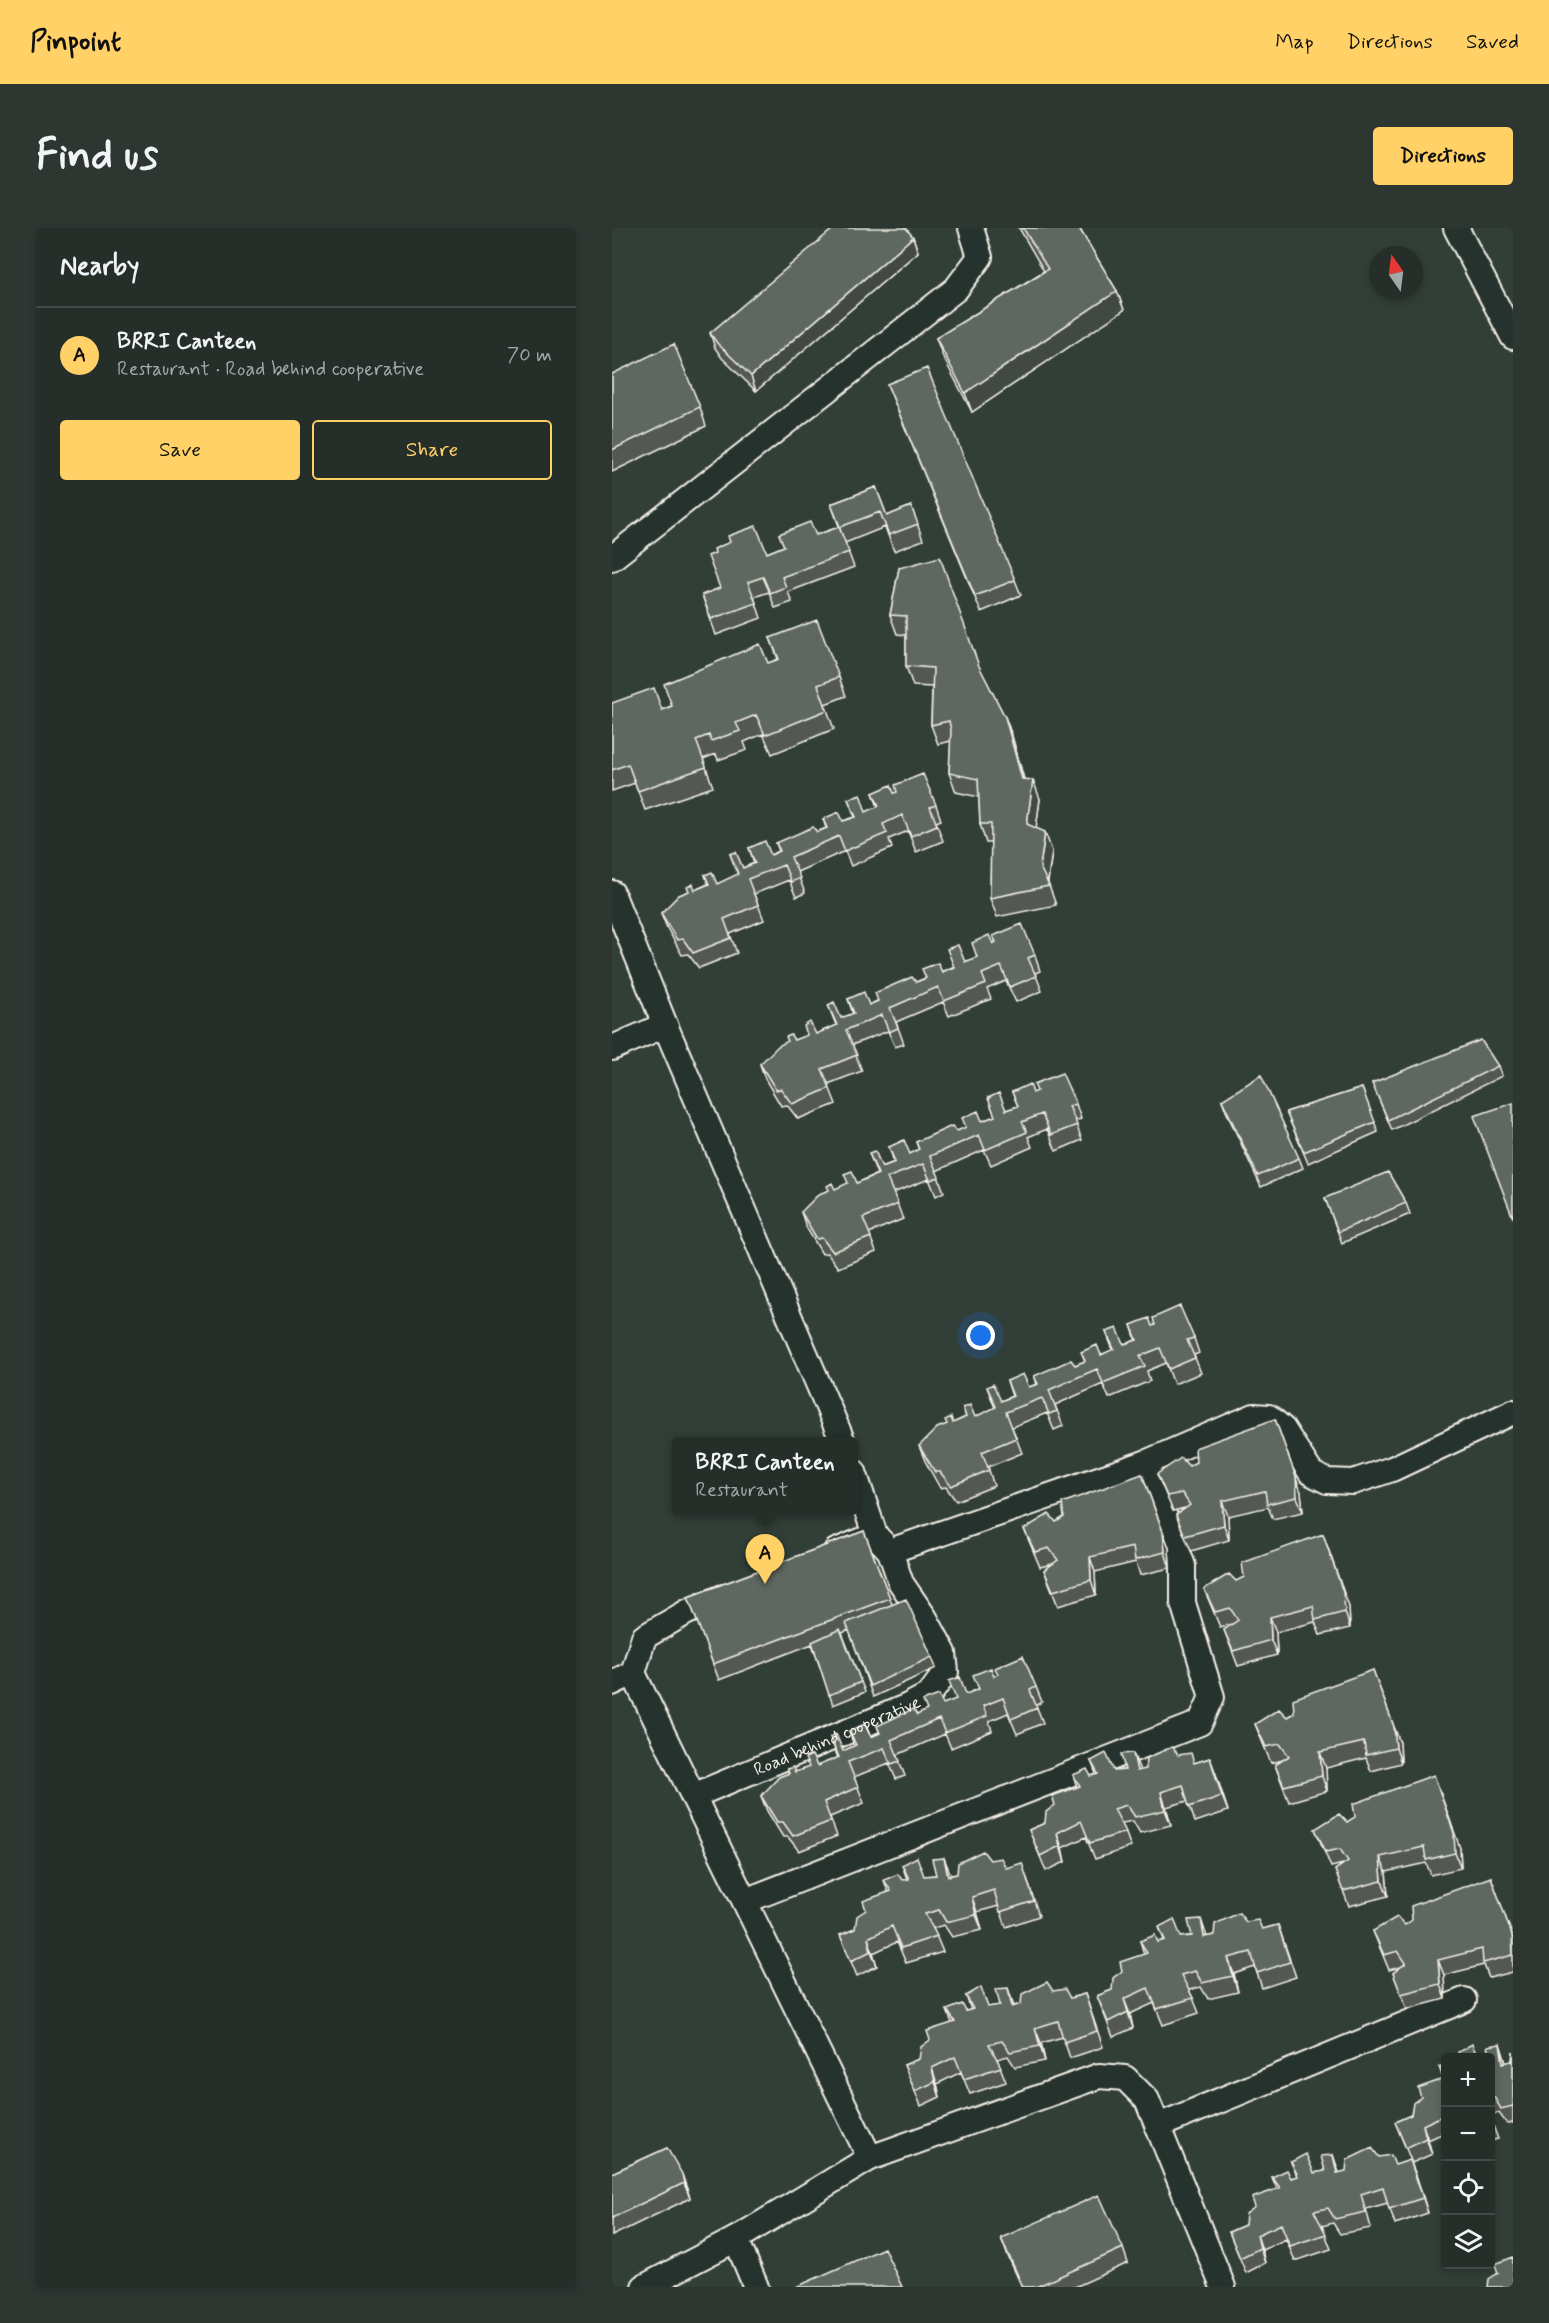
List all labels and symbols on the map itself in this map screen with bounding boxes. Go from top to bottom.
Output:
north arrow [1369,246,1423,300]
your location [966,1321,995,1350]
pin: A [746,1534,784,1584]
street label: Road behind cooperative [750,1690,925,1782]

